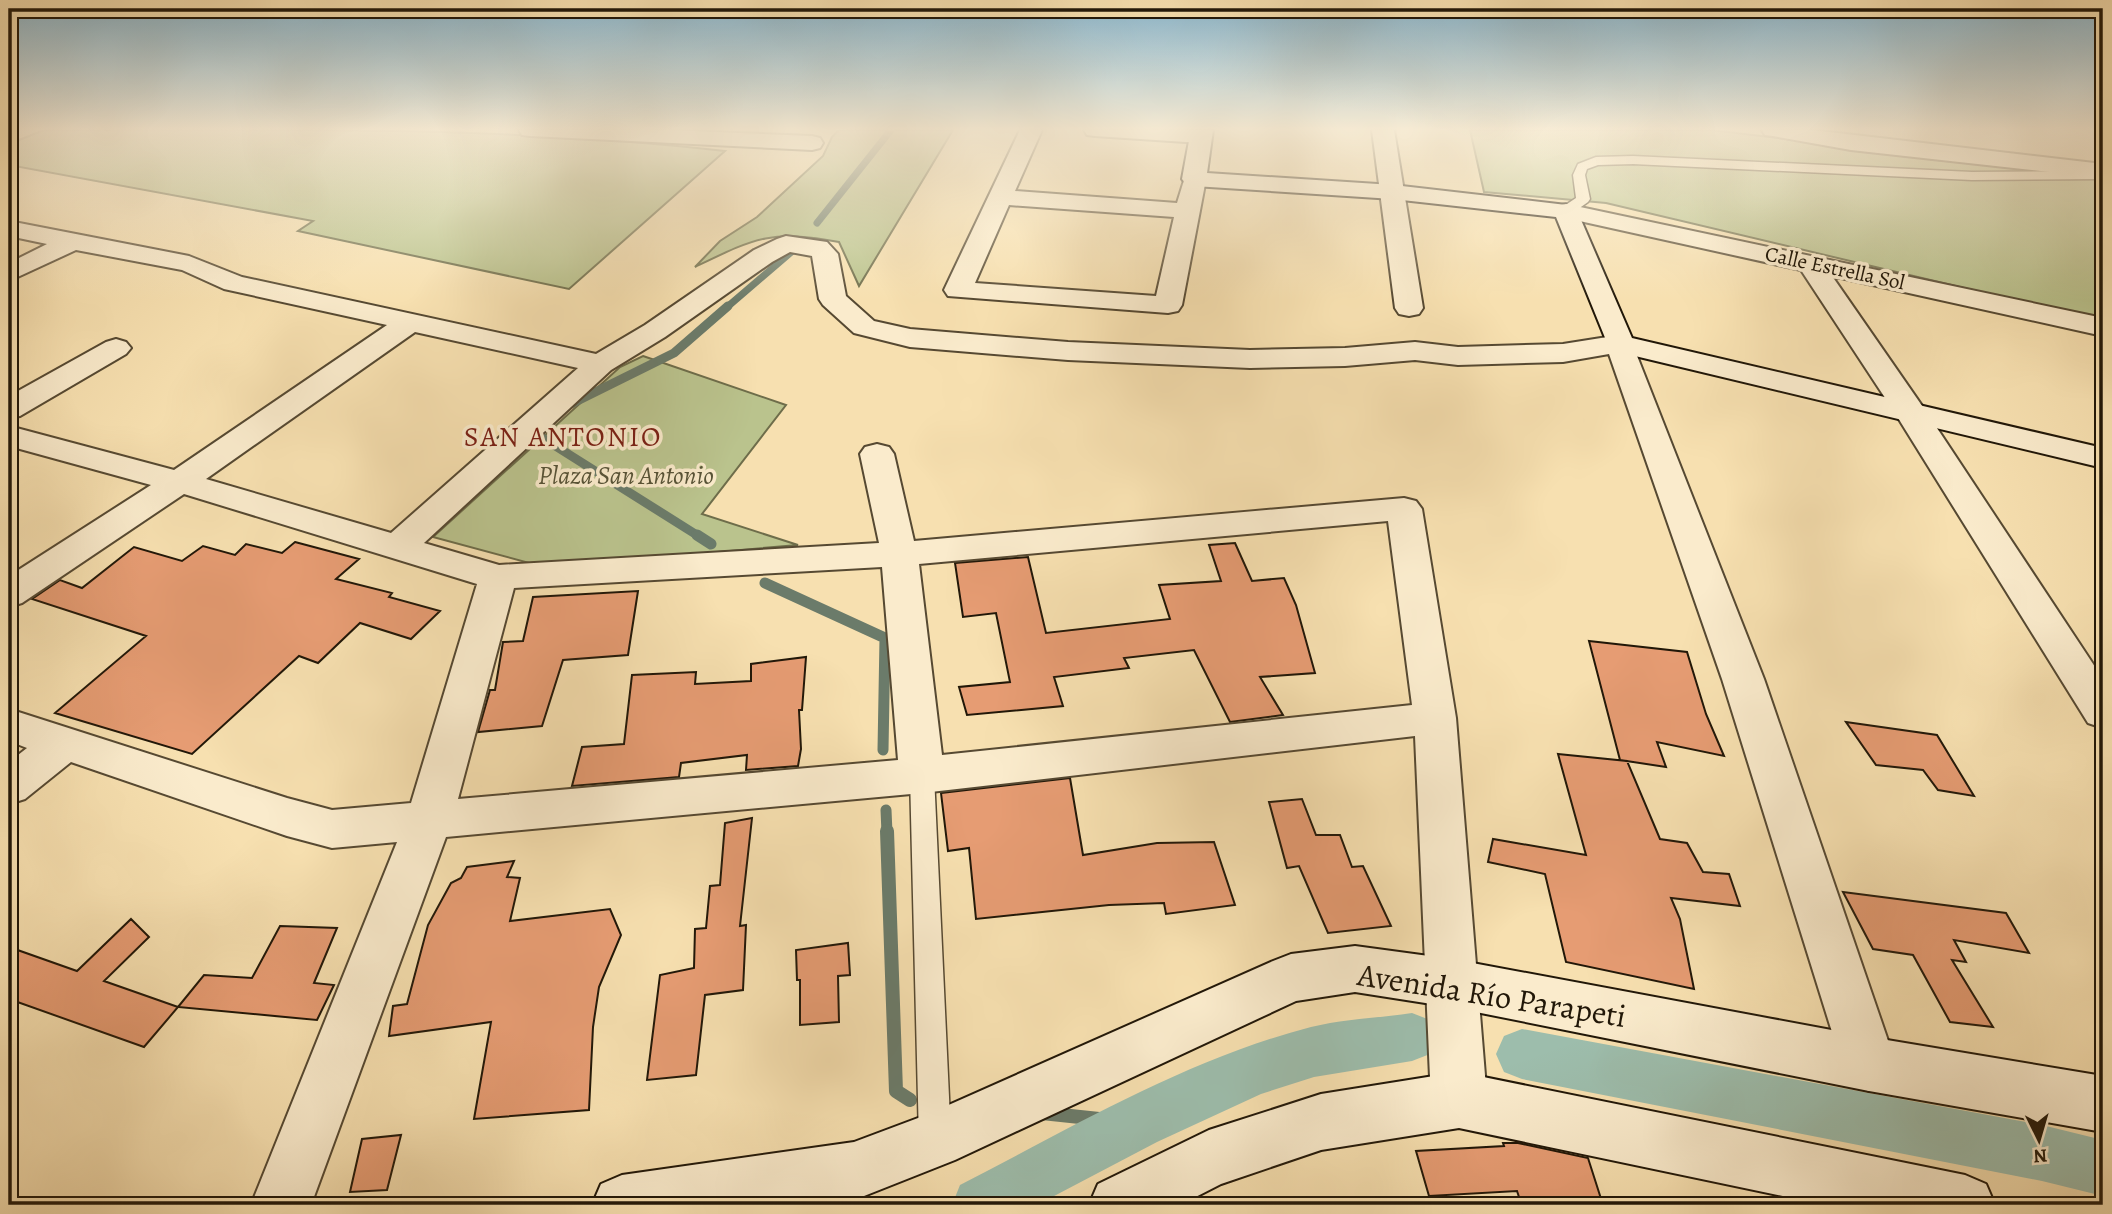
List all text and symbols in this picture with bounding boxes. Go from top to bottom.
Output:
street label: Calle Estrella Sol [1763,240,1907,296]
district label: SAN ANTONIO [464,418,662,456]
park label: Plaza San Antonio [538,458,714,493]
street label: Avenida Río Parapeti [1354,952,1629,1038]
north arrow [2004,1106,2074,1176]
text: N [2032,1142,2048,1170]

